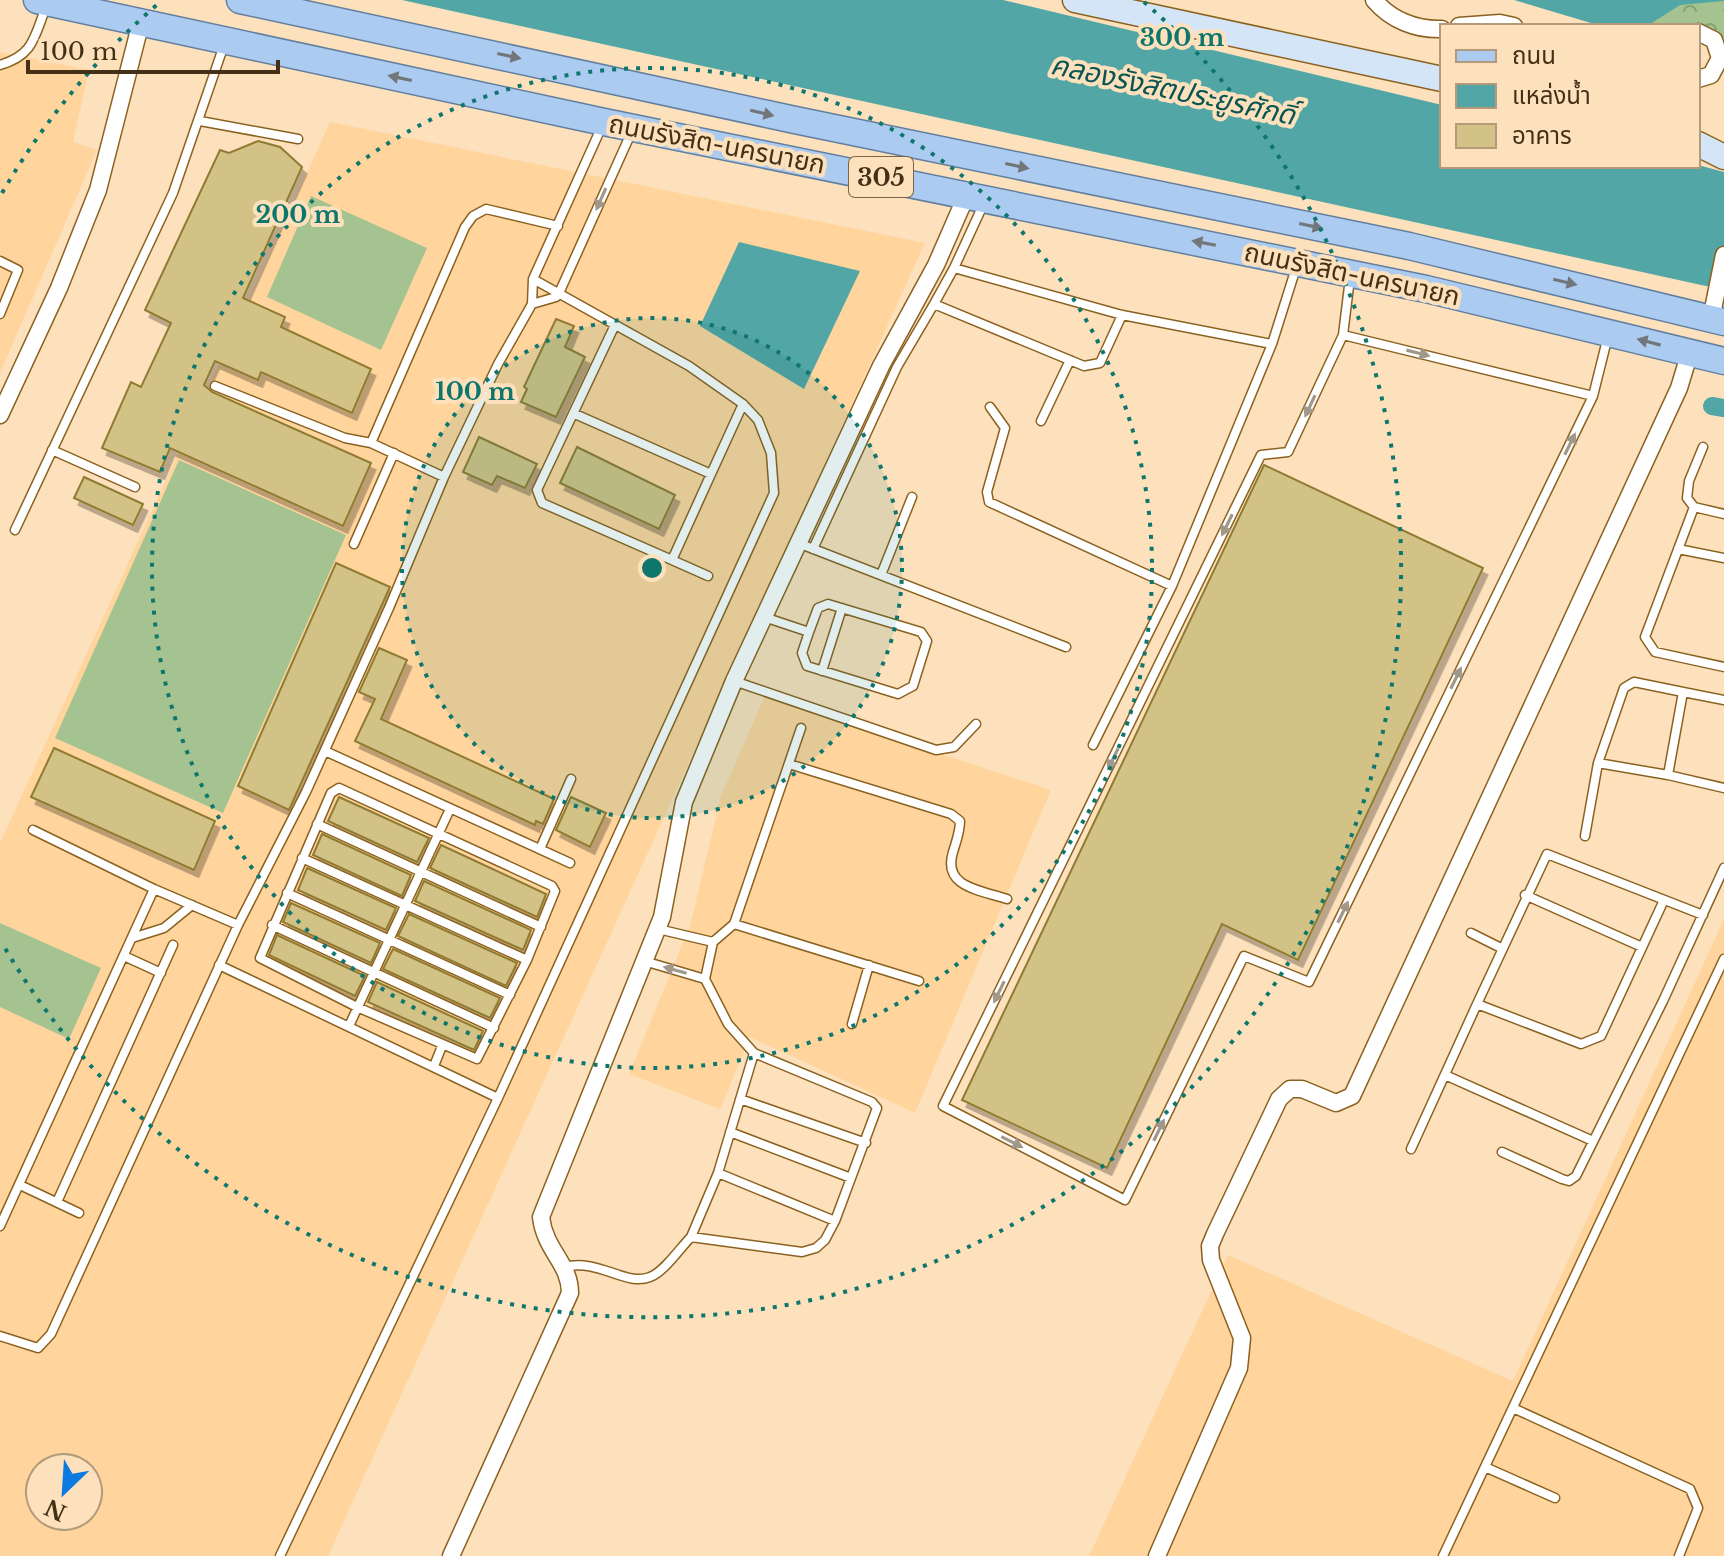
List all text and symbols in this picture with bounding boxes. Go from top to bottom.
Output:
text: 300 m [1140,23,1225,52]
scale bar [28,24,278,74]
legend [1440,24,1700,168]
text: 100 m [40,37,118,66]
text: ถนน [1512,41,1556,70]
water label: คลองรังสิตประยูรศักดิ์ [1048,47,1305,134]
one-way arrow [496,50,521,63]
one-way arrow [387,71,412,84]
text: แหล่งน้ำ [1512,79,1591,110]
street label: ถนนรังสิต-นครนายก [606,107,828,181]
one-way arrow [750,107,775,119]
text: อาคาร [1512,121,1572,150]
road number: 305 [849,157,913,197]
one-way arrow [1005,160,1030,172]
one-way arrow [594,187,608,211]
text: 200 m [256,200,341,229]
one-way arrow [1299,220,1324,233]
one-way arrow [1191,236,1216,248]
street label: ถนนรังสิต-นครนายก [1241,236,1463,312]
one-way arrow [1553,276,1578,289]
one-way arrow [1636,335,1661,347]
one-way arrow [1406,347,1431,360]
text: 100 m [435,377,515,406]
one-way arrow [1303,394,1316,417]
one-way arrow [1563,433,1577,456]
one-way arrow [1220,513,1234,537]
centre of rings [638,554,666,582]
one-way arrow [1449,666,1463,690]
one-way arrow [1106,747,1119,770]
one-way arrow [1336,900,1350,924]
one-way arrow [662,963,686,976]
one-way arrow [992,981,1005,1004]
one-way arrow [1152,1118,1166,1141]
one-way arrow [1001,1135,1024,1148]
north arrow [24,1452,104,1532]
text: N [40,1493,71,1526]

